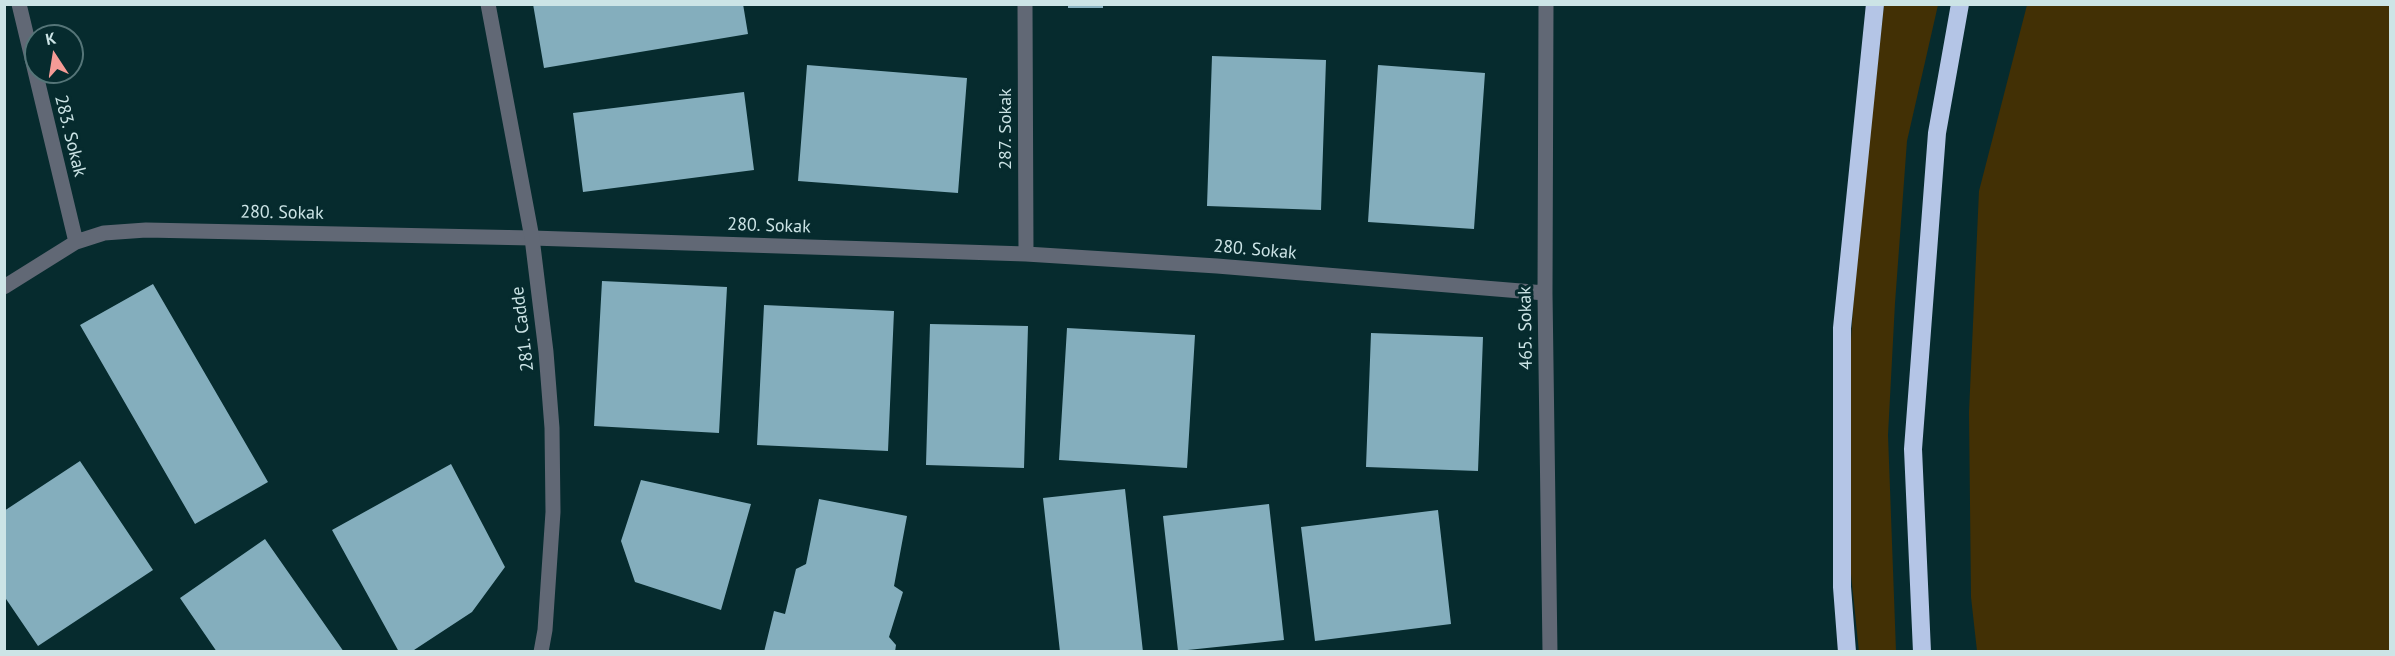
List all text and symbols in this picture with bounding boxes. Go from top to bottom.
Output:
north arrow [24,24,84,84]
text: K [44,28,58,49]
street label: 287. Sokak [995,88,1017,170]
street label: 283. Sokak [49,93,91,179]
street label: 280. Sokak [240,201,324,225]
street label: 280. Sokak [727,214,811,238]
street label: 280. Sokak [1212,236,1298,264]
street label: 281. Cadde [507,285,539,373]
street label: 465. Sokak [1514,286,1538,370]

